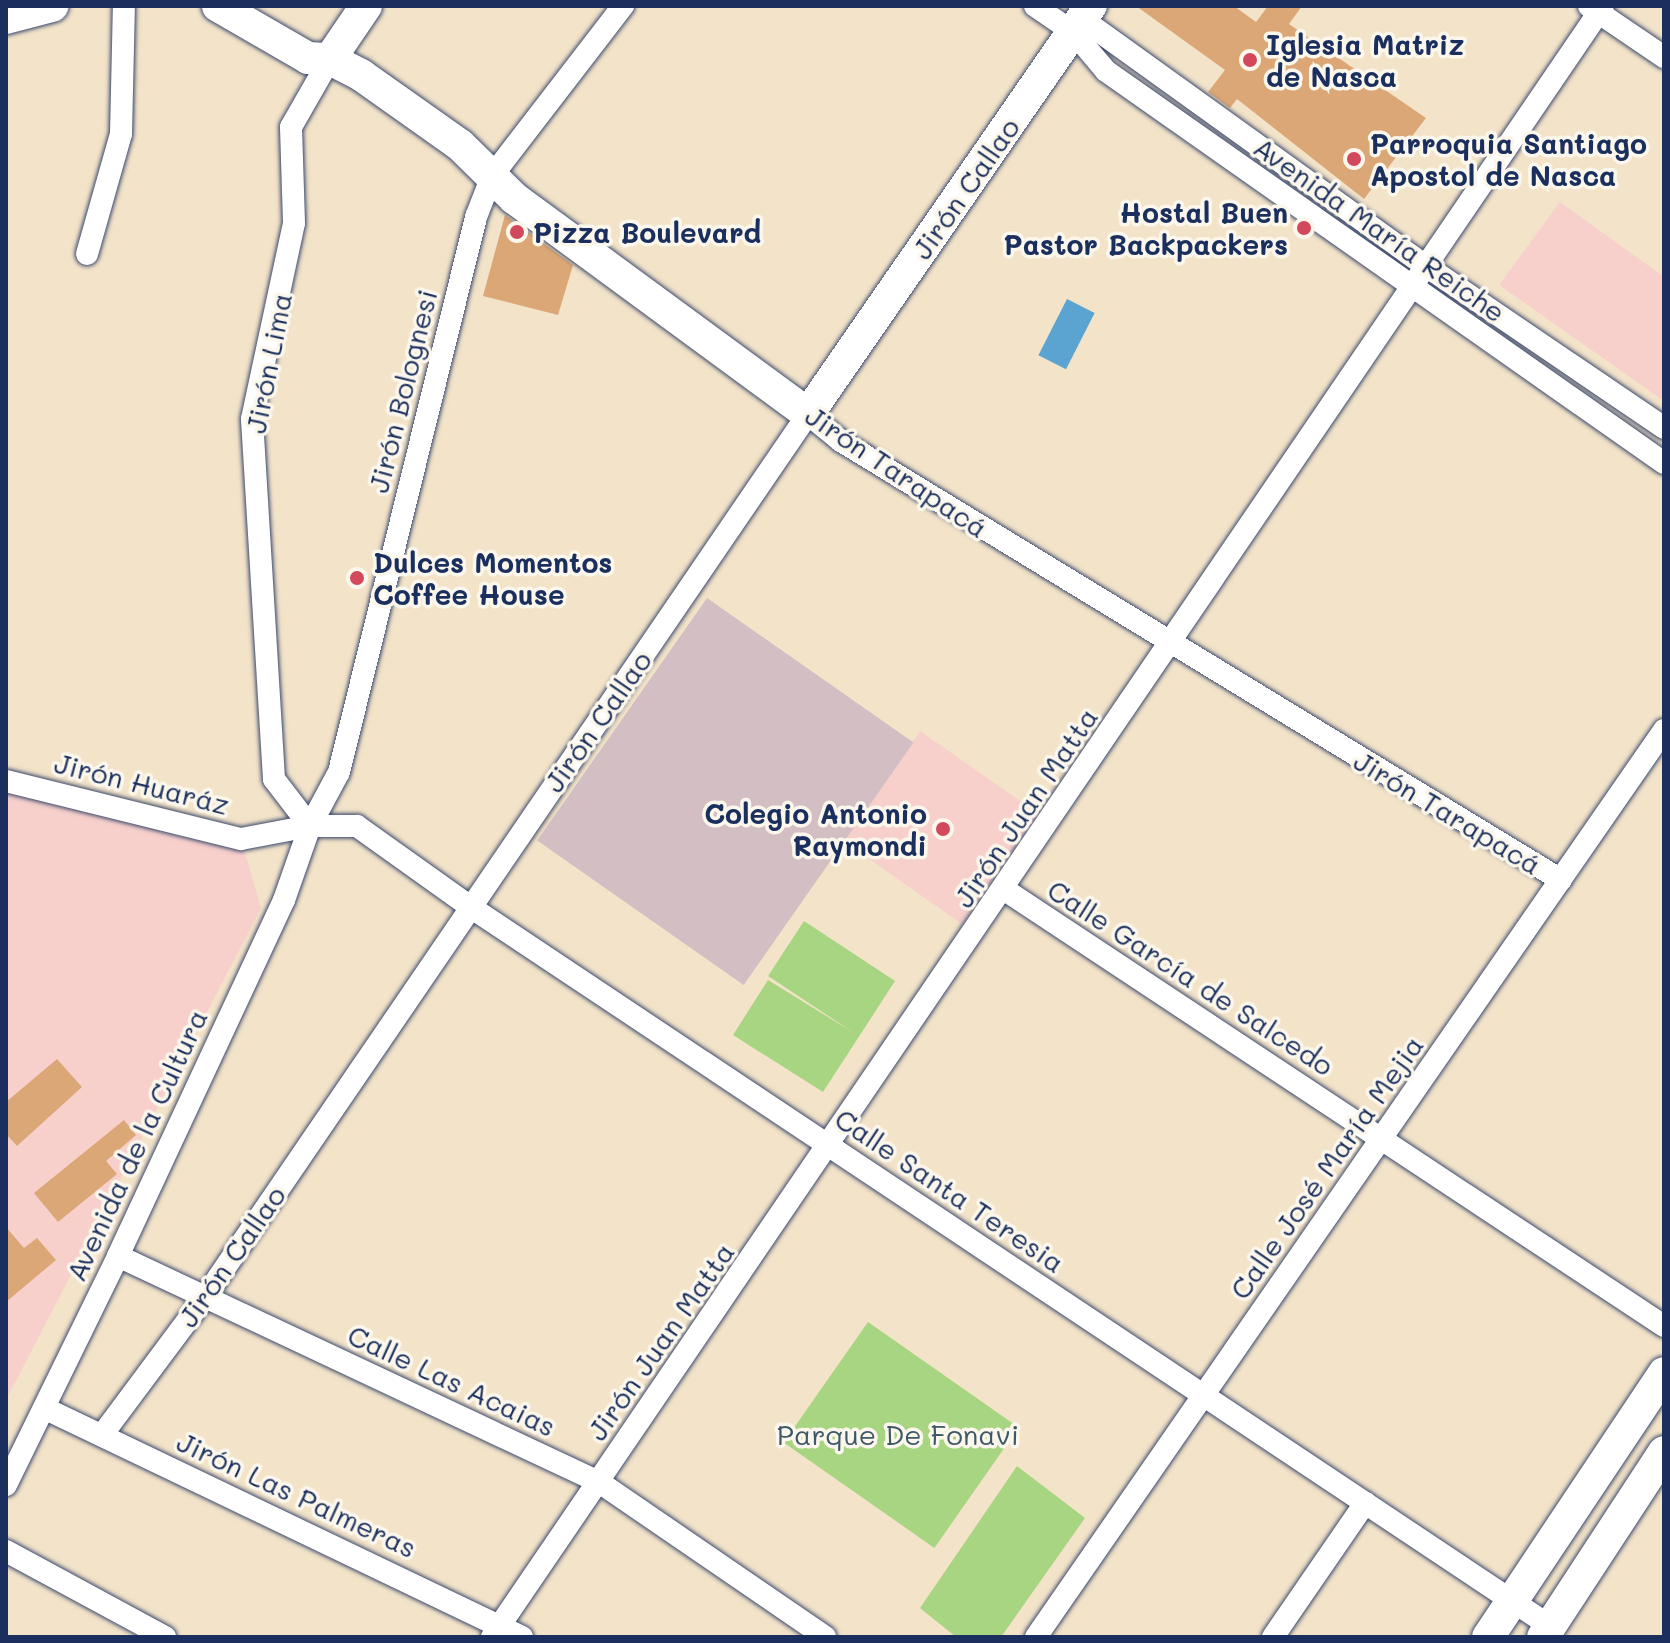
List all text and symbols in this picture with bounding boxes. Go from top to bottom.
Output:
place label: Iglesia Matriz de Nasca [1266,27,1464,93]
marker: Iglesia Matriz de Nasca [1241,51,1259,69]
street label: Jirón Callao [904,111,1026,265]
place label: Parroquia Santiago Apostol de Nasca [1370,126,1647,192]
street label: Avenida María Reiche [1248,129,1512,329]
marker: Parroquia Santiago Apostol de Nasca [1345,150,1363,168]
place label: Hostal Buen Pastor Backpackers [1004,195,1288,261]
place label: Pizza Boulevard [533,215,761,249]
marker: Hostal Buen Pastor Backpackers [1295,219,1313,237]
marker: Pizza Boulevard [508,223,526,241]
street label: Jirón Bolognesi [361,286,443,496]
street label: Jirón Lima [238,290,298,436]
street label: Jirón Tarapacá [800,398,994,544]
place label: Dulces Momentos Coffee House [373,545,612,611]
marker: Dulces Momentos Coffee House [348,569,366,587]
street label: Jirón Callao [536,644,658,798]
street label: Jirón Juan Matta [946,701,1104,913]
street label: Jirón Tarapacá [1348,743,1548,881]
street label: Jirón Huaráz [51,745,233,821]
place label: Colegio Antonio Raymondi [704,796,927,862]
marker: Colegio Antonio Raymondi [934,820,952,838]
street label: Calle García de Salcedo [1042,872,1340,1082]
street label: Avenida de la Cultura [58,1004,214,1286]
street label: Calle José María Mejia [1222,1029,1430,1305]
street label: Calle Santa Teresia [829,1101,1071,1279]
street label: Jirón Callao [170,1179,292,1333]
street label: Jirón Juan Matta [579,1236,741,1446]
street label: Calle Las Acaias [343,1317,561,1443]
park label: Parque De Fonavi [777,1417,1019,1451]
street label: Jirón Las Palmeras [172,1424,422,1564]

